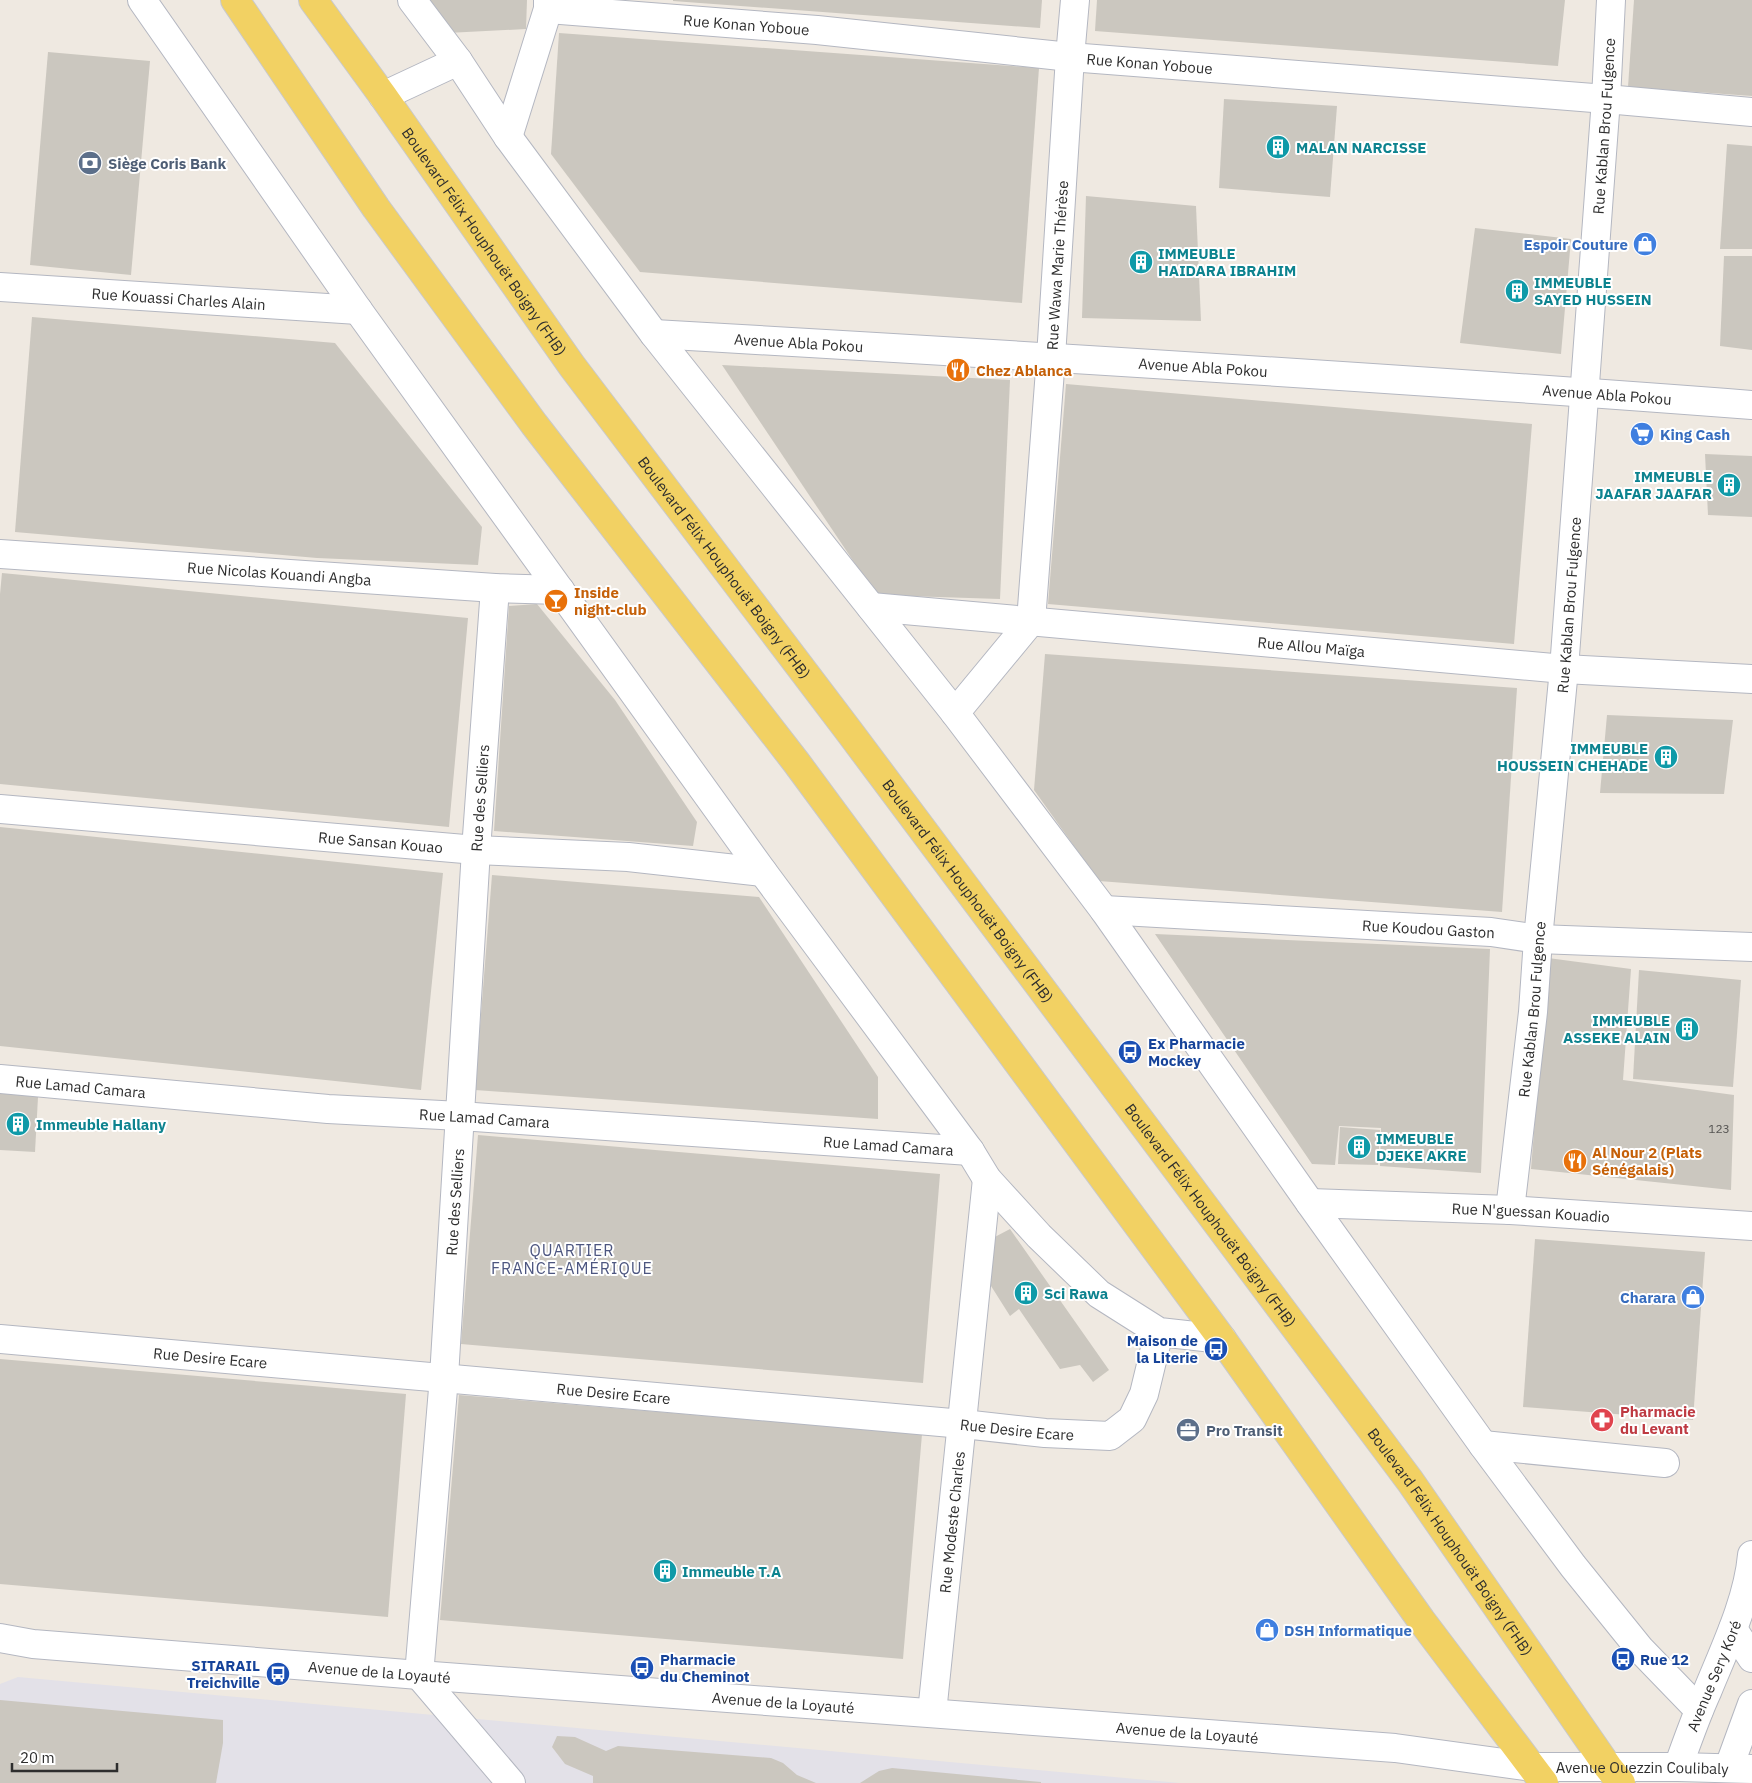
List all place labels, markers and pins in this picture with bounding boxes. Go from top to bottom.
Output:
building icon: MALAN NARCISSE [1265,134,1291,160]
place label: MALAN NARCISSE [1296,138,1426,157]
bank icon: Siège Coris Bank [77,150,103,176]
place label: Siège Coris Bank [108,154,226,173]
shop icon: Espoir Couture [1632,231,1658,257]
place label: Espoir Couture [1524,235,1628,254]
place label: IMMEUBLE HAIDARA IBRAHIM [1158,244,1296,280]
building icon: IMMEUBLE HAIDARA IBRAHIM [1128,249,1154,275]
place label: IMMEUBLE SAYED HUSSEIN [1534,273,1652,309]
building icon: IMMEUBLE SAYED HUSSEIN [1504,278,1530,304]
restaurant icon: Chez Ablanca [945,357,971,383]
place label: Chez Ablanca [976,361,1073,380]
supermarket icon: King Cash [1629,421,1655,447]
place label: King Cash [1660,425,1730,444]
place label: IMMEUBLE JAAFAR JAAFAR [1595,467,1712,503]
building icon: IMMEUBLE JAAFAR JAAFAR [1716,472,1742,498]
place label: Inside night-club [574,583,647,619]
bar icon: Inside night-club [543,588,569,614]
place label: IMMEUBLE HOUSSEIN CHEHADE [1497,739,1648,775]
building icon: IMMEUBLE HOUSSEIN CHEHADE [1653,744,1679,770]
place label: IMMEUBLE ASSEKE ALAIN [1563,1011,1670,1047]
building icon: IMMEUBLE ASSEKE ALAIN [1674,1016,1700,1042]
place label: Ex Pharmacie Mockey [1148,1034,1245,1070]
bus stop icon: Ex Pharmacie Mockey [1117,1039,1143,1065]
building icon: Immeuble Hallany [5,1111,31,1137]
place label: Immeuble Hallany [36,1115,166,1134]
place label: IMMEUBLE DJEKE AKRE [1376,1129,1467,1165]
building icon: IMMEUBLE DJEKE AKRE [1346,1134,1372,1160]
place label: Al Nour 2 (Plats Sénégalais) [1592,1143,1702,1179]
restaurant icon: Al Nour 2 (Plats Sénégalais) [1562,1148,1588,1174]
building icon: Sci Rawa [1013,1280,1039,1306]
place label: Sci Rawa [1044,1284,1109,1303]
shop icon: Charara [1680,1284,1706,1310]
place label: Charara [1620,1288,1676,1307]
place label: Maison de la Literie [1127,1331,1198,1367]
bus stop icon: Maison de la Literie [1203,1336,1229,1362]
place label: Pharmacie du Levant [1620,1402,1696,1438]
pharmacy icon: Pharmacie du Levant [1589,1407,1615,1433]
office icon: Pro Transit [1175,1417,1201,1443]
place label: Pro Transit [1206,1421,1283,1440]
building icon: Immeuble T.A [652,1558,678,1584]
place label: Immeuble T.A [682,1562,781,1581]
shop icon: DSH Informatique [1254,1617,1280,1643]
place label: DSH Informatique [1284,1621,1412,1640]
bus stop icon: Rue 12 [1610,1646,1636,1672]
place label: Pharmacie du Cheminot [660,1650,750,1686]
place label: Rue 12 [1640,1650,1689,1669]
bus stop icon: Pharmacie du Cheminot [629,1655,655,1681]
place label: SITARAIL Treichville [187,1656,260,1692]
bus stop icon: SITARAIL Treichville [265,1661,291,1687]

